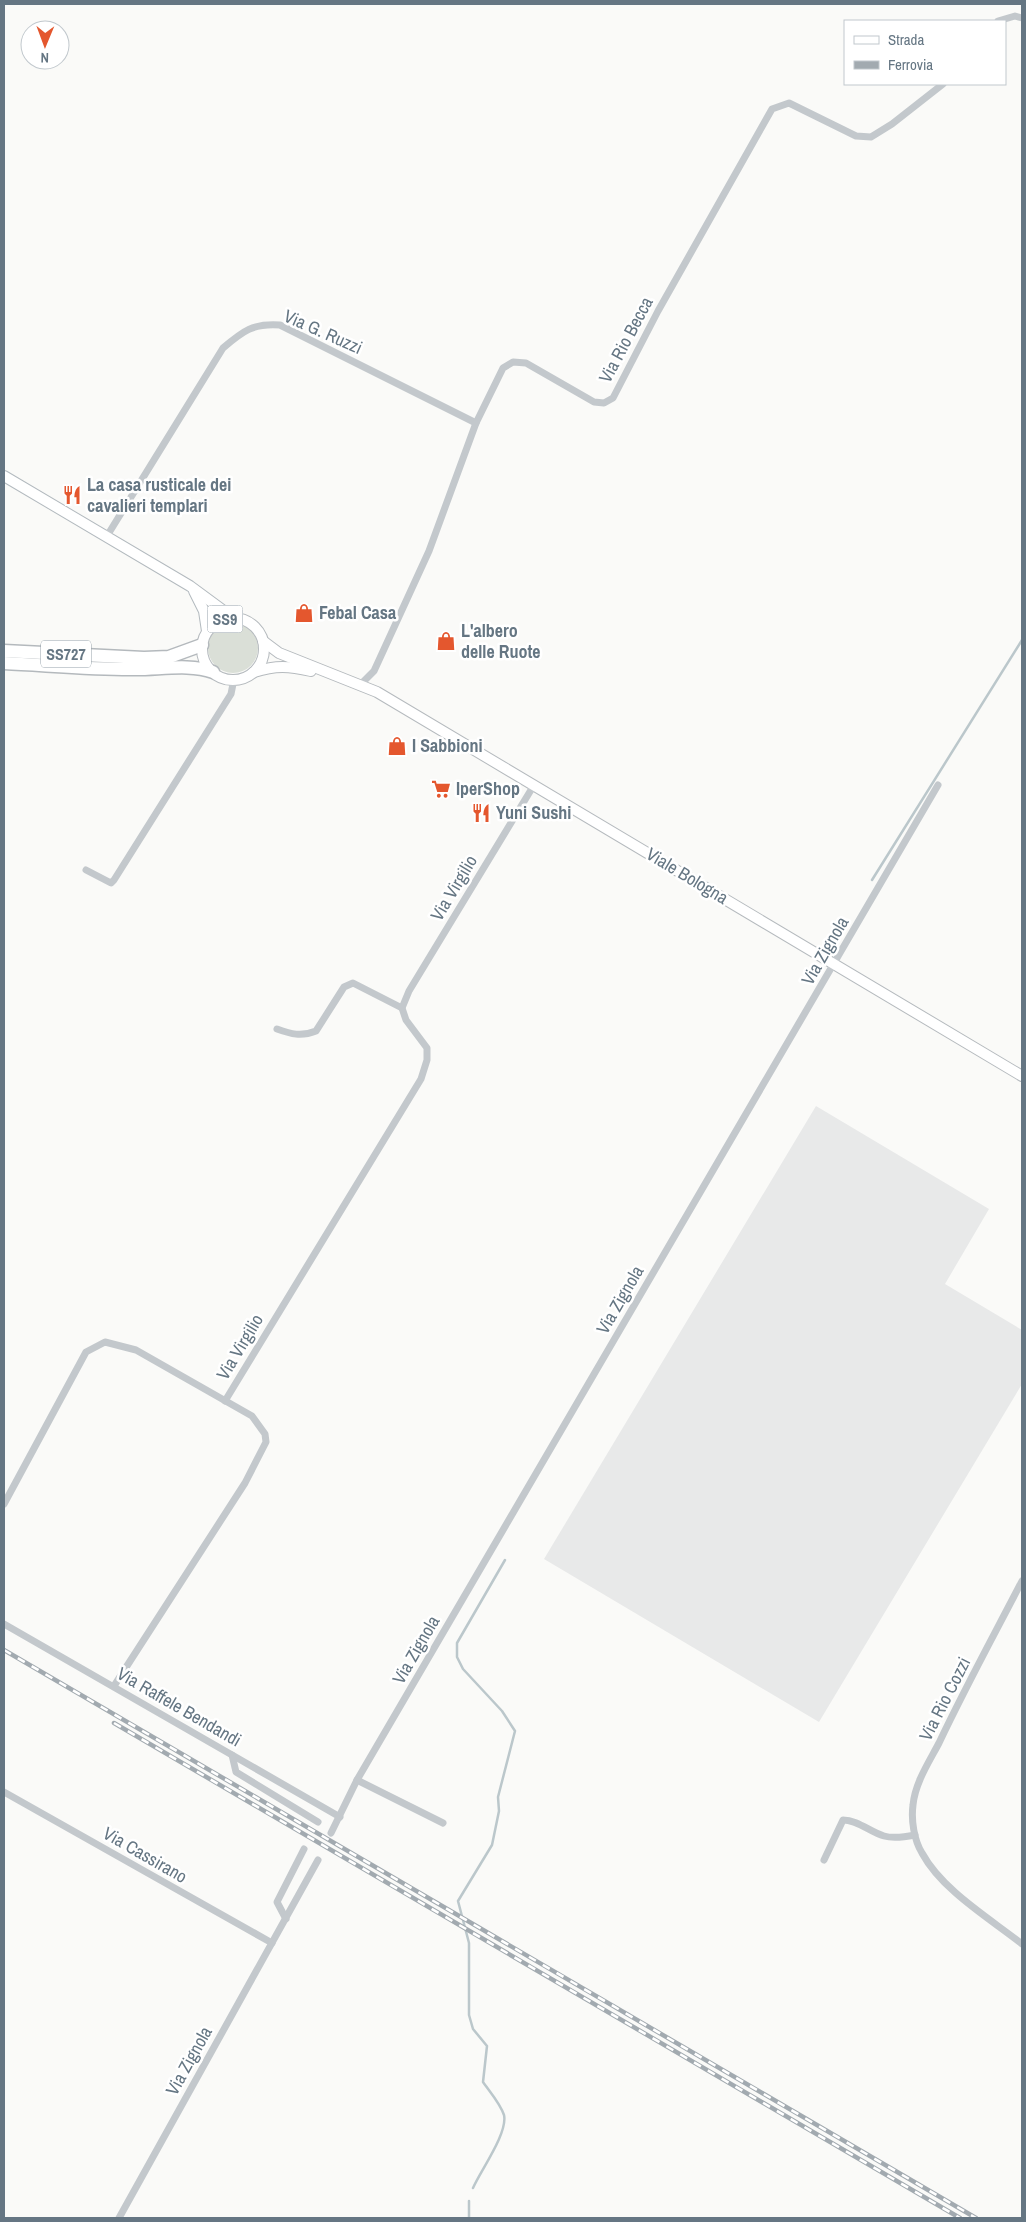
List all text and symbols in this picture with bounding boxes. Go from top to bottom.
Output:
north arrow [20,20,70,70]
legend [844,20,1006,85]
text: Strada [888,29,924,50]
text: N [40,49,49,67]
text: Ferrovia [888,54,933,75]
street label: Via Rio Becca [592,292,659,387]
street label: Via G. Ruzzi [280,303,366,360]
place label: La casa rusticale dei cavalieri templari [87,472,231,518]
restaurant icon: La casa rusticale dei cavalieri templari [61,484,83,506]
place label: Febal Casa [319,600,397,625]
shop icon: Febal Casa [293,602,315,624]
road number: SS9 [208,606,242,632]
place label: L'albero delle Ruote [461,618,541,664]
shop icon: L'albero delle Ruote [435,630,457,652]
road number: SS727 [41,641,91,668]
place label: I Sabbioni [412,733,483,758]
shop icon: I Sabbioni [386,735,408,757]
place label: IperShop [456,776,520,801]
supermarket icon: IperShop [430,778,452,800]
place label: Yuni Sushi [496,800,571,825]
restaurant icon: Yuni Sushi [470,802,492,824]
street label: Viale Bologna [642,841,733,910]
street label: Via Virgilio [424,850,483,925]
street label: Via Zignola [795,912,854,990]
street label: Via Zignola [590,1261,649,1339]
street label: Via Virgilio [210,1309,269,1384]
street label: Via Zignola [386,1611,445,1689]
street label: Via Rio Cozzi [913,1653,976,1745]
street label: Via Raffele Bendandi [112,1661,246,1752]
street label: Via Cassirano [99,1820,192,1889]
street label: Via Zignola [159,2022,218,2100]

